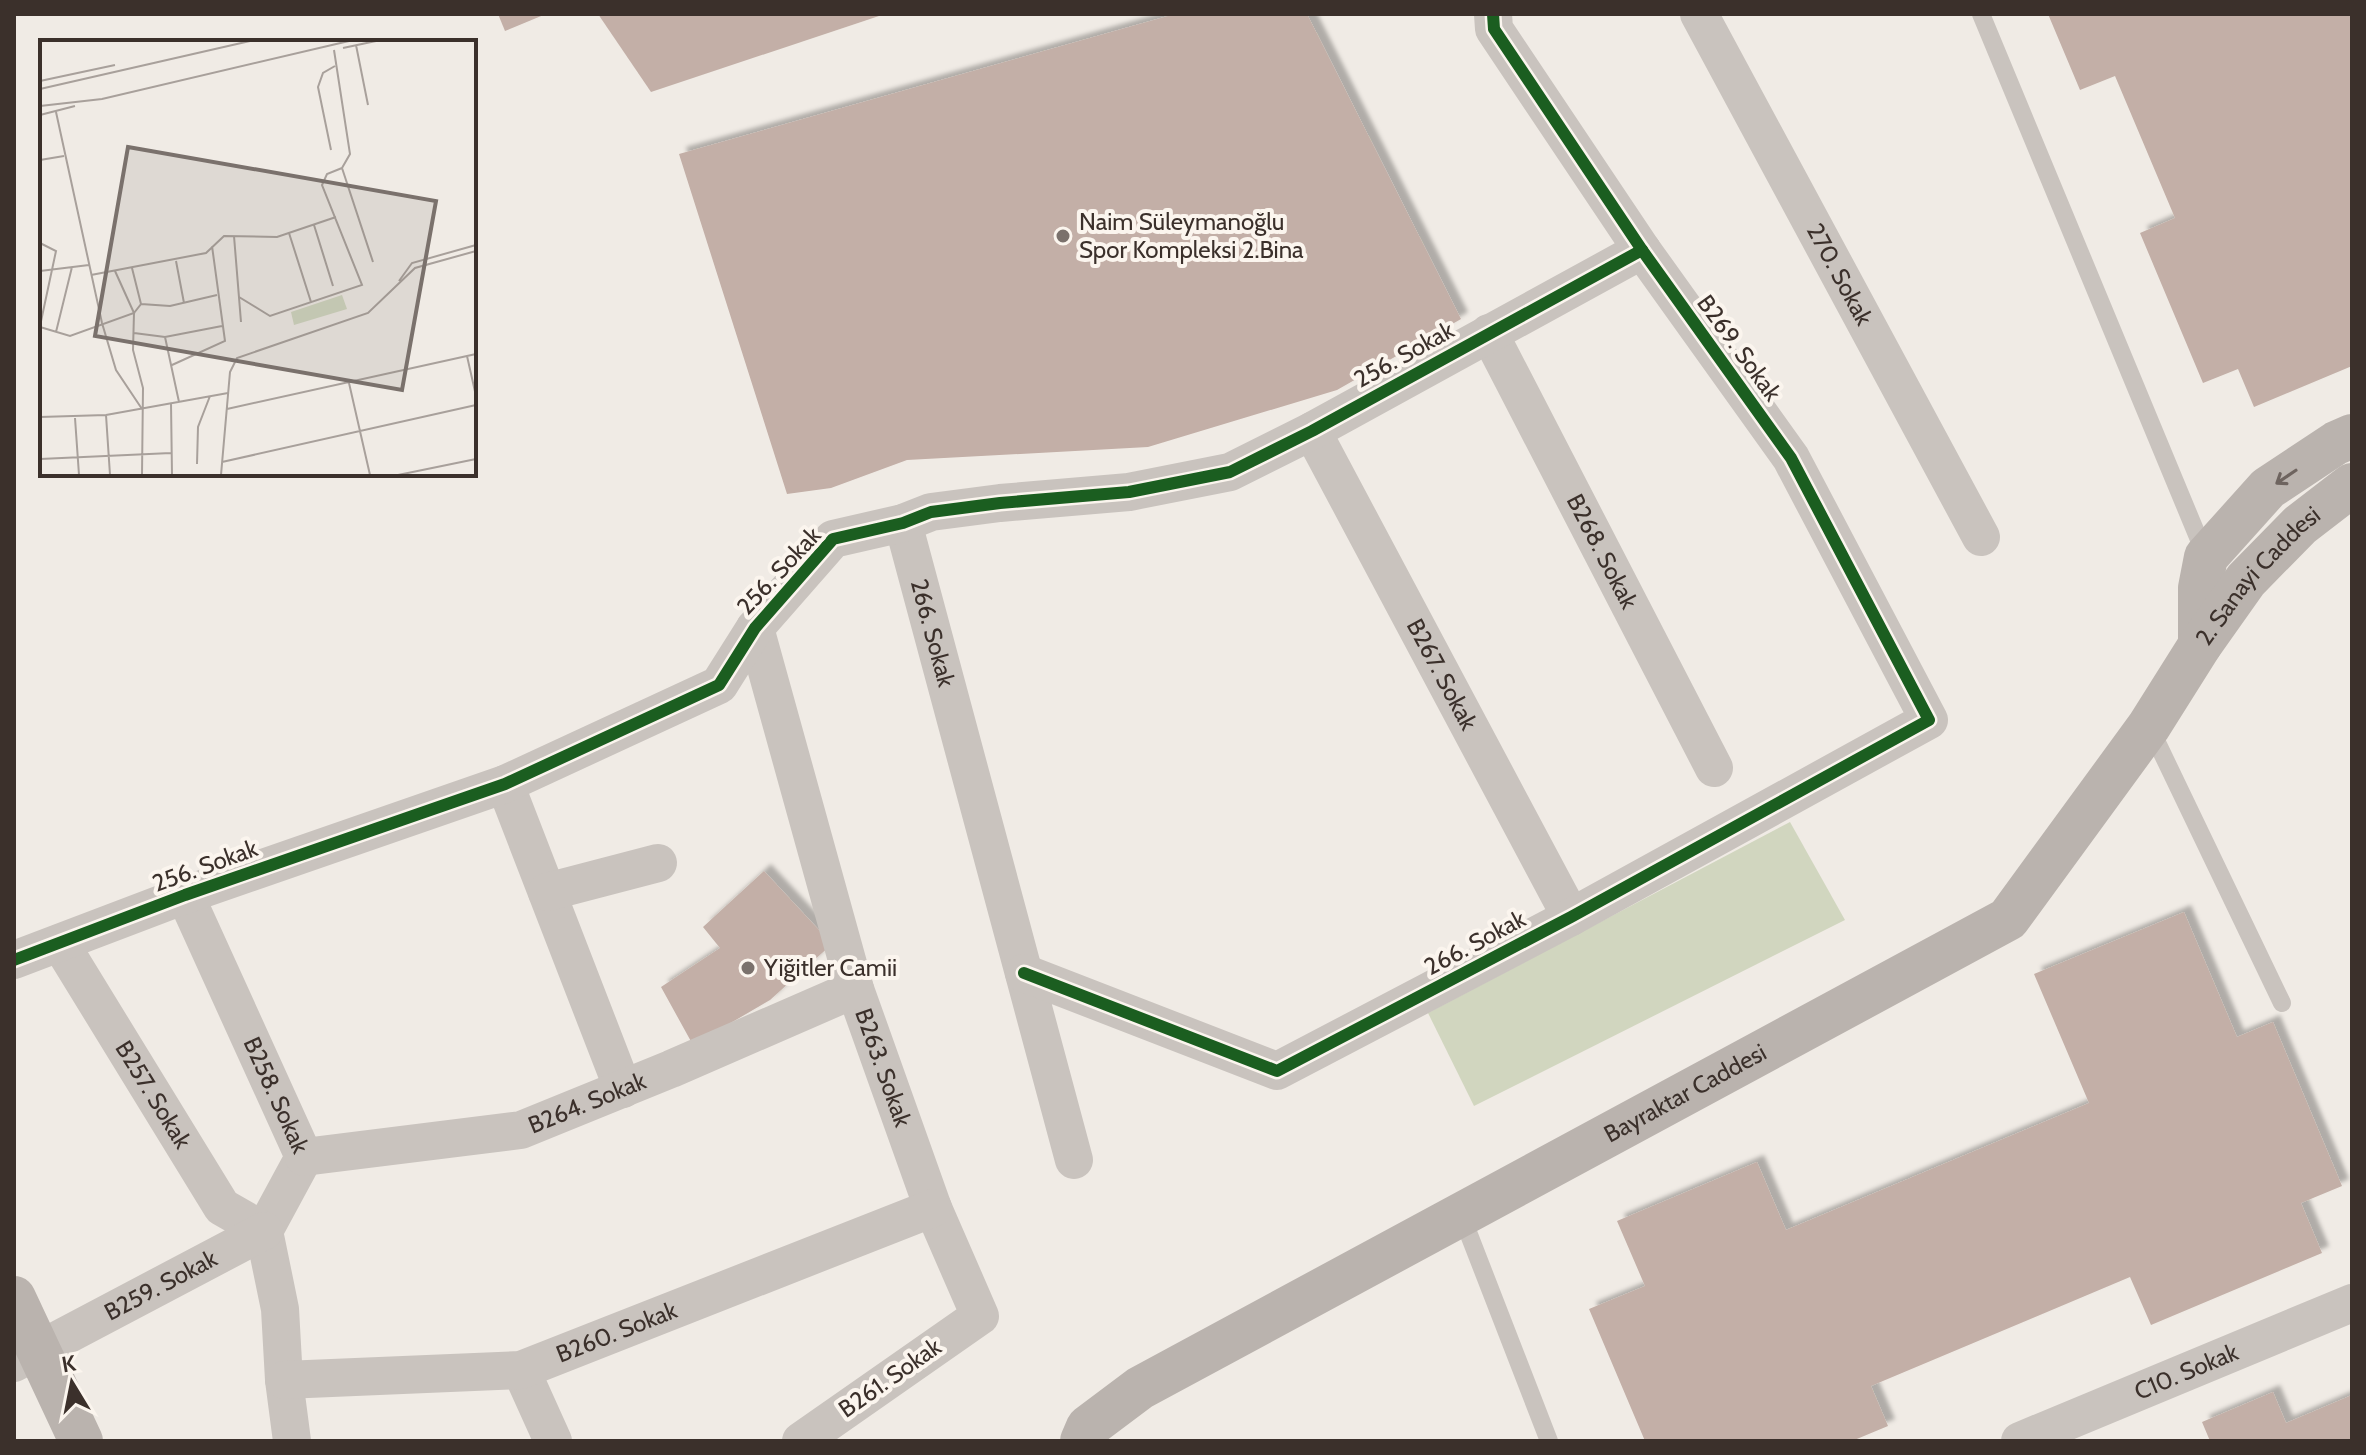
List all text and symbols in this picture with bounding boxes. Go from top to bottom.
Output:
inset map [40,40,476,476]
place label: Naim Süleymanoğlu Spor Kompleksi 2.Bina [1079,207,1304,264]
street label: 270. Sokak [1801,218,1879,330]
marker: Naim Süleymanoğlu Spor Kompleksi 2.Bina [1054,227,1072,245]
street label: B269. Sokak [1691,289,1788,407]
street label: 256. Sokak [1349,315,1459,394]
one-way arrow [2275,468,2297,485]
street label: B268. Sokak [1561,489,1644,614]
street label: 2. Sanayi Caddesi [2189,500,2326,651]
street label: 256. Sokak [731,520,827,621]
street label: 266. Sokak [905,576,961,690]
street label: B267. Sokak [1401,614,1484,735]
street label: 256. Sokak [148,833,262,898]
street label: 266. Sokak [1419,904,1531,981]
place label: Yiğitler Camii [763,953,897,982]
marker: Yiğitler Camii [739,959,757,977]
street label: B263. Sokak [849,1004,918,1131]
street label: B258. Sokak [237,1032,316,1158]
street label: B257. Sokak [109,1035,198,1154]
street label: Bayraktar Caddesi [1599,1037,1771,1149]
street label: B264. Sokak [524,1066,650,1140]
street label: B259. Sokak [99,1243,222,1327]
street label: B260. Sokak [552,1295,681,1369]
street label: B261. Sokak [833,1332,947,1423]
street label: C10. Sokak [2130,1337,2242,1406]
north arrow [32,1343,112,1423]
text: K [59,1349,78,1378]

